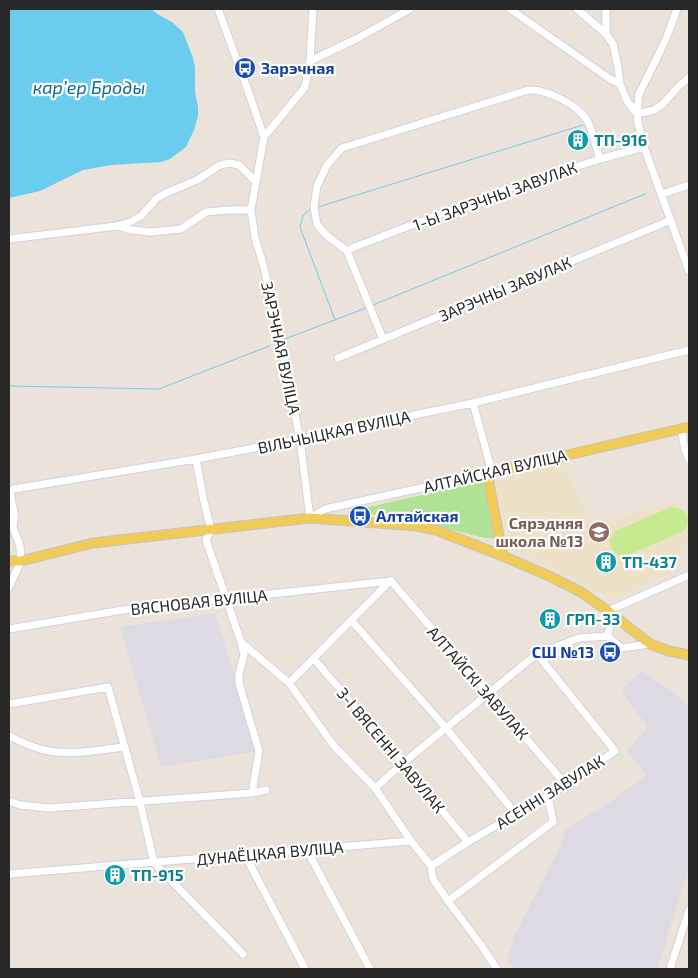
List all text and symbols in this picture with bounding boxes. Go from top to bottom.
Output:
bus stop icon: Зарэчная [233,56,257,80]
place label: Зарэчная [261,58,334,77]
water label: карʼер Броды [33,76,145,98]
building icon: ТП-916 [566,128,590,152]
place label: ТП-916 [594,130,647,149]
street label: 1-Ы ЗАРЭЧНЫ ЗАВУЛАК [410,157,580,234]
street label: ЗАРЭЧНЫ ЗАВУЛАК [436,252,574,325]
street label: ЗАРЭЧНАЯ ВУЛІЦА [258,280,305,416]
street label: ВІЛЬЧЫЦКАЯ ВУЛІЦА [256,406,412,457]
street label: АЛТАЙСКАЯ ВУЛІЦА [421,445,568,496]
bus stop icon: Алтайская [348,504,372,528]
place label: Алтайская [376,506,458,525]
place label: Сярэдняя школа №13 [495,513,583,550]
school or university icon: Сярэдняя школа №13 [587,520,611,544]
building icon: ТП-437 [594,550,618,574]
place label: ТП-437 [622,552,678,571]
street label: ВЯСНОВАЯ ВУЛІЦА [130,585,268,618]
building icon: ГРП-33 [538,607,562,631]
place label: ГРП-33 [566,609,620,628]
street label: АЛТАЙСКІ ЗАВУЛАК [424,622,533,744]
bus stop icon: СШ №13 [598,640,622,664]
place label: СШ №13 [532,642,594,661]
street label: 3-І ВЯСЕННІ ЗАВУЛАК [333,683,450,817]
street label: АСЕННІ ЗАВУЛАК [492,750,608,833]
street label: ДУНАЁЦКАЯ ВУЛІЦА [196,837,344,868]
building icon: ТП-915 [103,863,127,887]
place label: ТП-915 [131,865,184,884]

